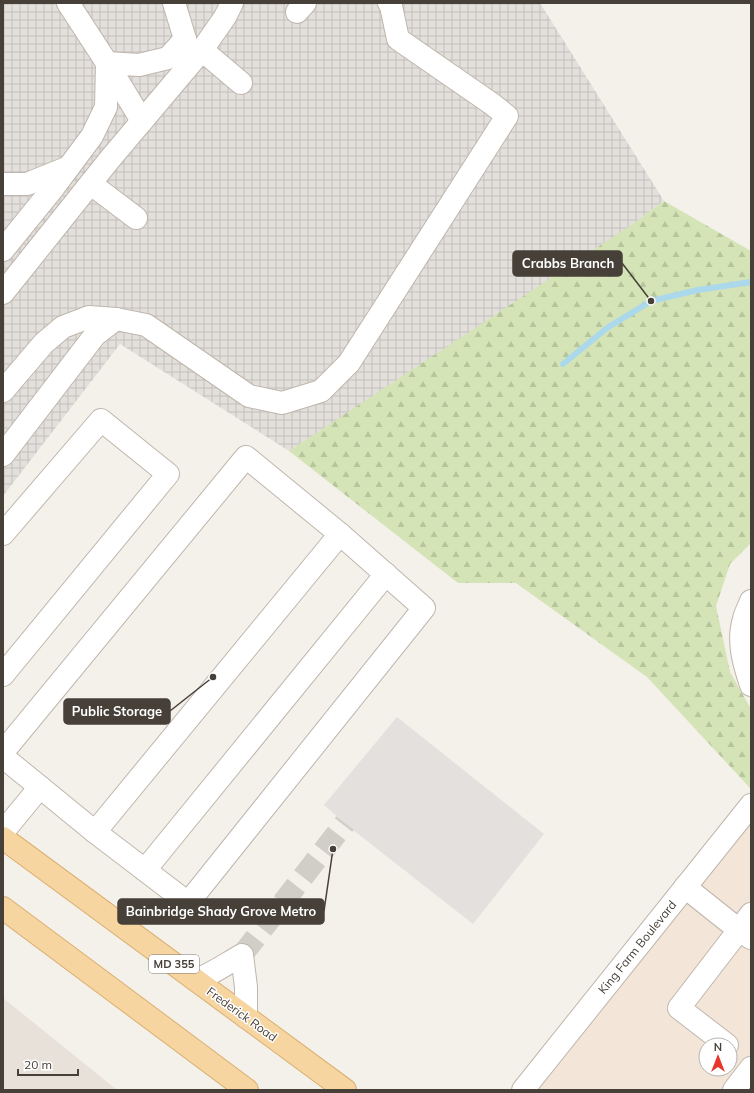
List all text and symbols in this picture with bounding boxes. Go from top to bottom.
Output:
callout: Crabbs Branch [513,251,622,276]
text: Crabbs Branch [522,255,614,271]
callout: Public Storage [64,699,170,724]
text: Public Storage [72,703,162,719]
street label: King Farm Boulevard [595,897,679,997]
callout: Bainbridge Shady Grove Metro [118,899,324,924]
text: Bainbridge Shady Grove Metro [126,903,317,920]
road number: MD 355 [149,955,199,973]
street label: Frederick Road [204,984,280,1044]
north arrow [698,1037,738,1077]
text: N [714,1040,722,1054]
scale bar [18,1051,78,1077]
text: 20 m [24,1057,52,1072]

